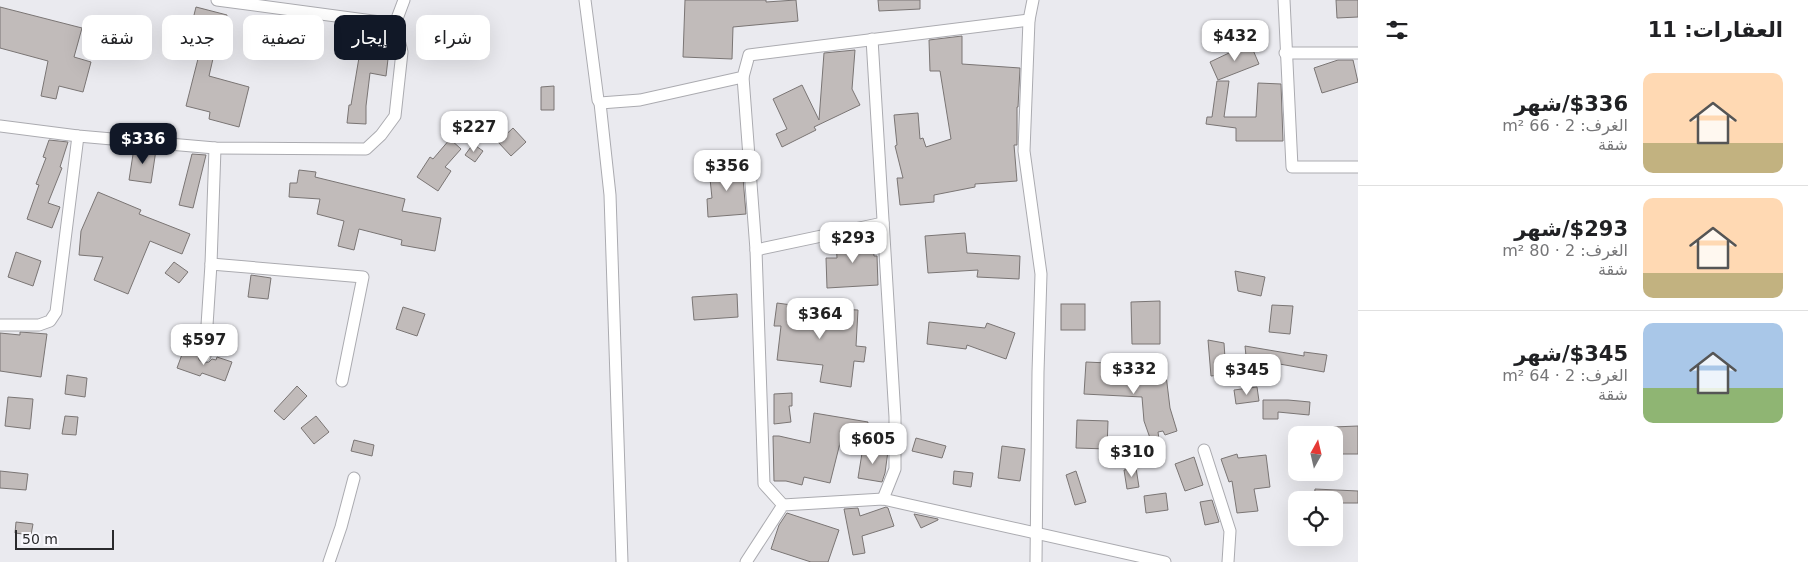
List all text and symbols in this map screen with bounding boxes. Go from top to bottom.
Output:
chip: شقة [82,15,152,60]
chip: جديد [162,15,233,60]
chip: تصفية [243,15,324,60]
chip: إيجار [334,15,406,60]
chip: شراء [416,15,490,60]
icon: filters [1383,16,1411,44]
text: العقارات: 11 [1648,18,1783,42]
pin: $432 [1205,20,1265,62]
text: $432 [1213,26,1257,45]
text: $336/شهر [1514,92,1628,116]
icon: home [1683,93,1743,153]
pin: $227 [444,110,504,153]
text: الغرف: 2 · 66 m² [1502,116,1628,135]
text: $227 [452,117,496,136]
pin: $336 [113,122,173,165]
text: $336 [121,129,165,148]
text: شقة [1598,135,1628,154]
pin: $356 [697,150,757,192]
text: $356 [705,156,749,175]
text: $293/شهر [1514,217,1628,241]
icon: home [1683,218,1743,278]
pin: $293 [823,222,883,264]
text: $293 [831,228,875,247]
text: الغرف: 2 · 80 m² [1502,241,1628,260]
text: شقة [1598,260,1628,279]
pin: $364 [790,298,850,340]
text: $364 [798,304,842,323]
pin: $597 [174,324,234,366]
text: $597 [182,330,226,349]
text: $345/شهر [1514,342,1628,366]
icon: home [1683,343,1743,403]
pin: $332 [1104,352,1164,395]
pin: $345 [1217,354,1277,396]
text: $332 [1112,359,1156,378]
text: $345 [1225,360,1269,379]
text: الغرف: 2 · 64 m² [1502,366,1628,385]
text: شقة [1598,385,1628,404]
pin: $605 [843,422,903,465]
north arrow [1288,426,1342,481]
map controls [1288,426,1343,546]
text: $605 [851,429,895,448]
pin: $310 [1102,436,1162,478]
text: $310 [1110,442,1154,461]
button: locate [1288,491,1343,546]
scale bar [15,527,114,550]
text: 50 m [22,531,58,547]

